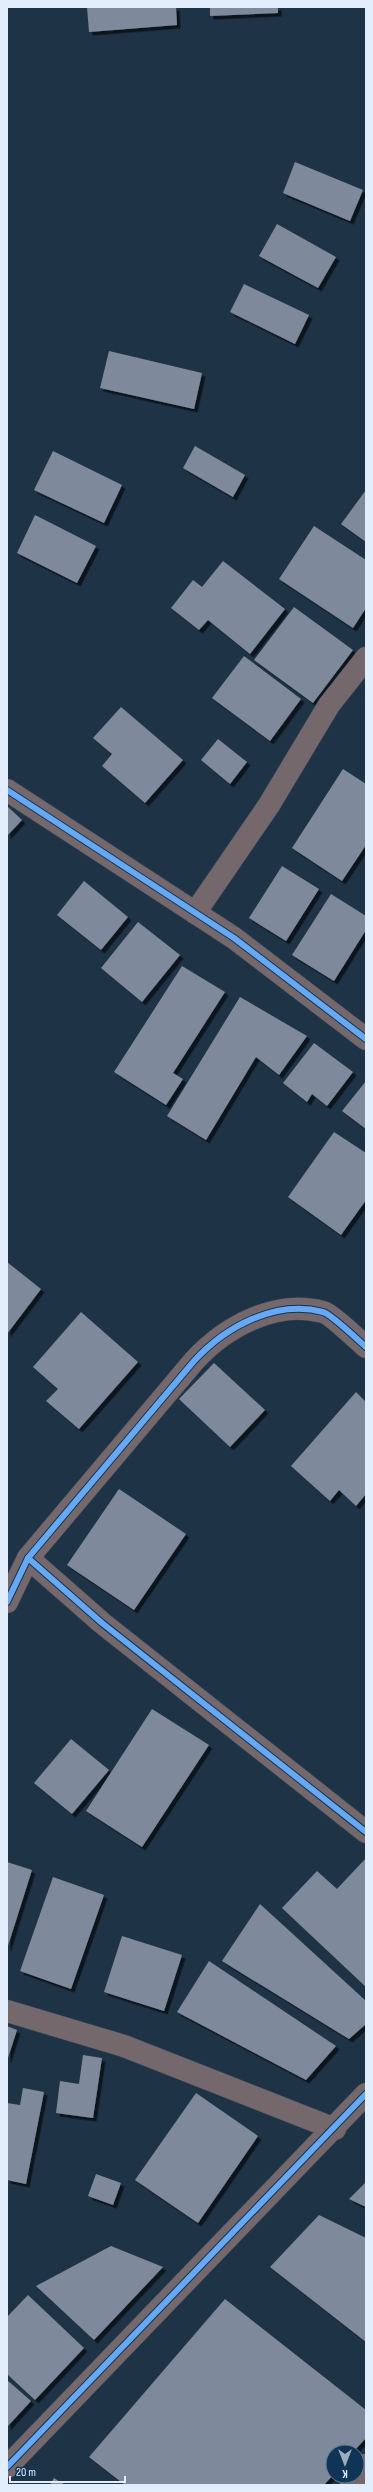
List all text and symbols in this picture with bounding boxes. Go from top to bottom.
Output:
north arrow [325,2444,365,2484]
scale bar [10,2458,125,2484]
text: 20 m [16,2465,36,2480]
text: K [342,2467,348,2480]

